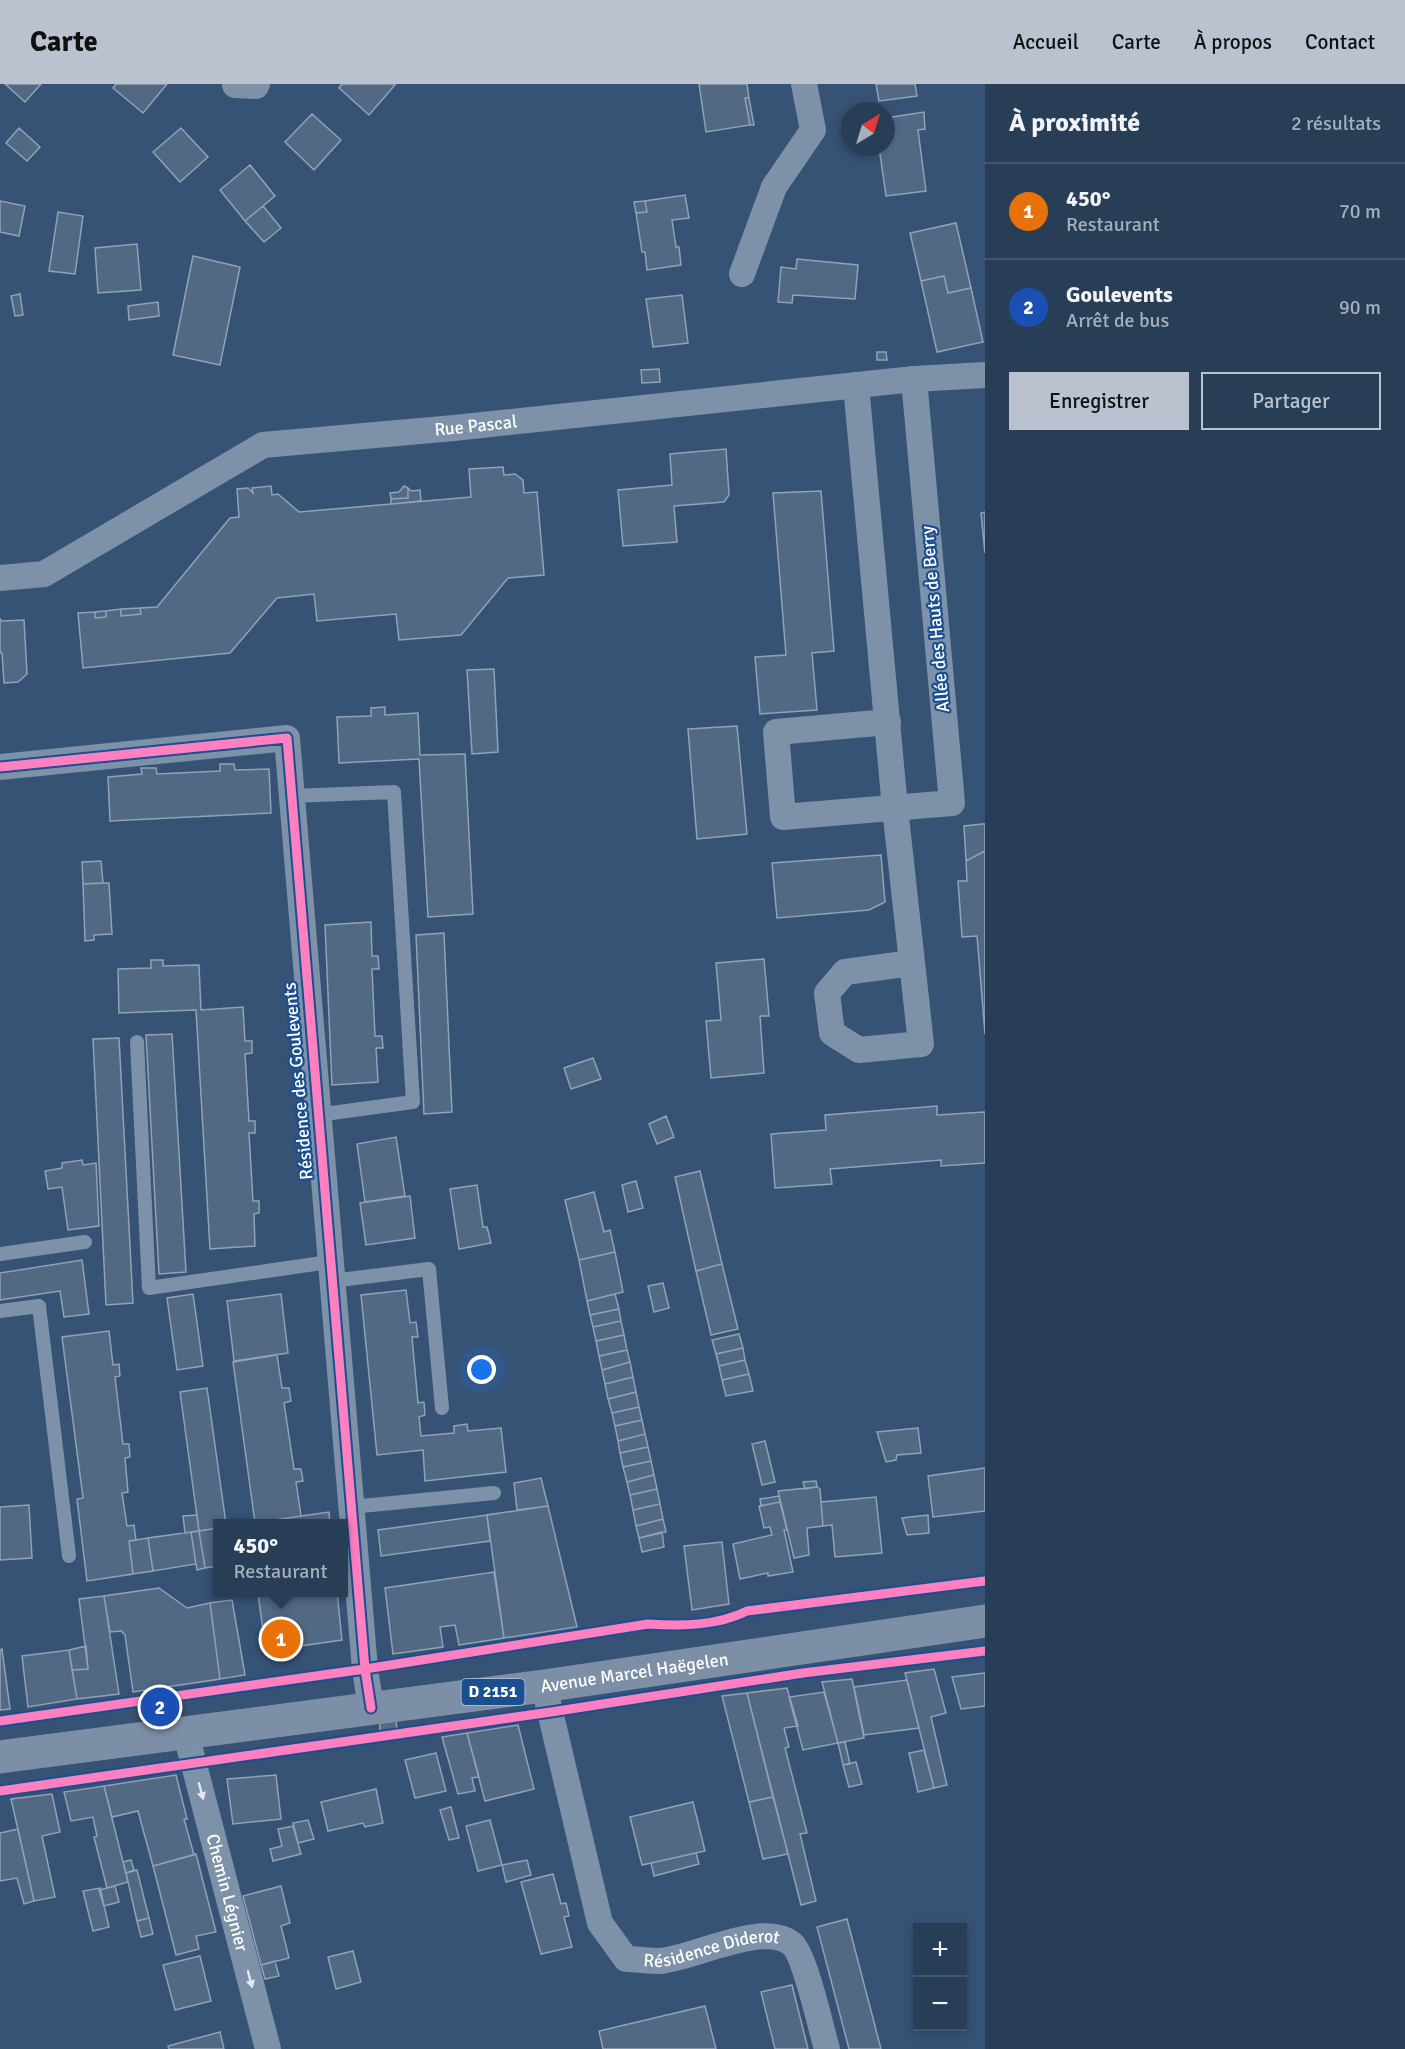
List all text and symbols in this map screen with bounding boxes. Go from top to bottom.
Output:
text: Carte [30,25,98,59]
text: Accueil [1013,29,1079,55]
text: Carte [1112,29,1161,55]
text: À propos [1194,29,1272,55]
text: Contact [1305,29,1375,55]
north arrow [841,102,895,156]
text: À proximité [1009,107,1140,139]
text: 2 résultats [1291,111,1381,136]
text: 450° [1066,185,1110,212]
text: 1 [1023,199,1034,224]
text: 70 m [1339,199,1381,224]
text: Restaurant [1066,212,1160,237]
text: Goulevents [1066,281,1173,308]
text: 2 [1023,295,1034,320]
text: 90 m [1339,295,1381,320]
text: Arrêt de bus [1066,308,1169,333]
button: Enregistrer [1009,372,1189,430]
button: Partager [1201,372,1381,430]
street label: Rue Pascal [433,410,518,441]
street label: Allée des Hauts de Berry [916,524,954,713]
street label: Résidence des Goulevents [278,981,318,1181]
your location [467,1355,496,1384]
popup [213,1519,348,1597]
text: 450° [234,1532,278,1559]
text: Restaurant [234,1559,327,1584]
pin: 1 [262,1616,300,1662]
street label: Avenue Marcel Haëgelen [539,1648,730,1697]
road number: D 2151 [462,1679,524,1705]
pin: 2 [140,1684,180,1730]
one-way arrow [196,1782,206,1800]
street label: Chemin Légnier [201,1832,253,1954]
map controls [913,1923,967,2031]
button: + [913,1923,967,1977]
street label: Résidence Diderot [643,1925,781,1972]
one-way arrow [245,1970,255,1989]
button: − [913,1977,967,2031]

